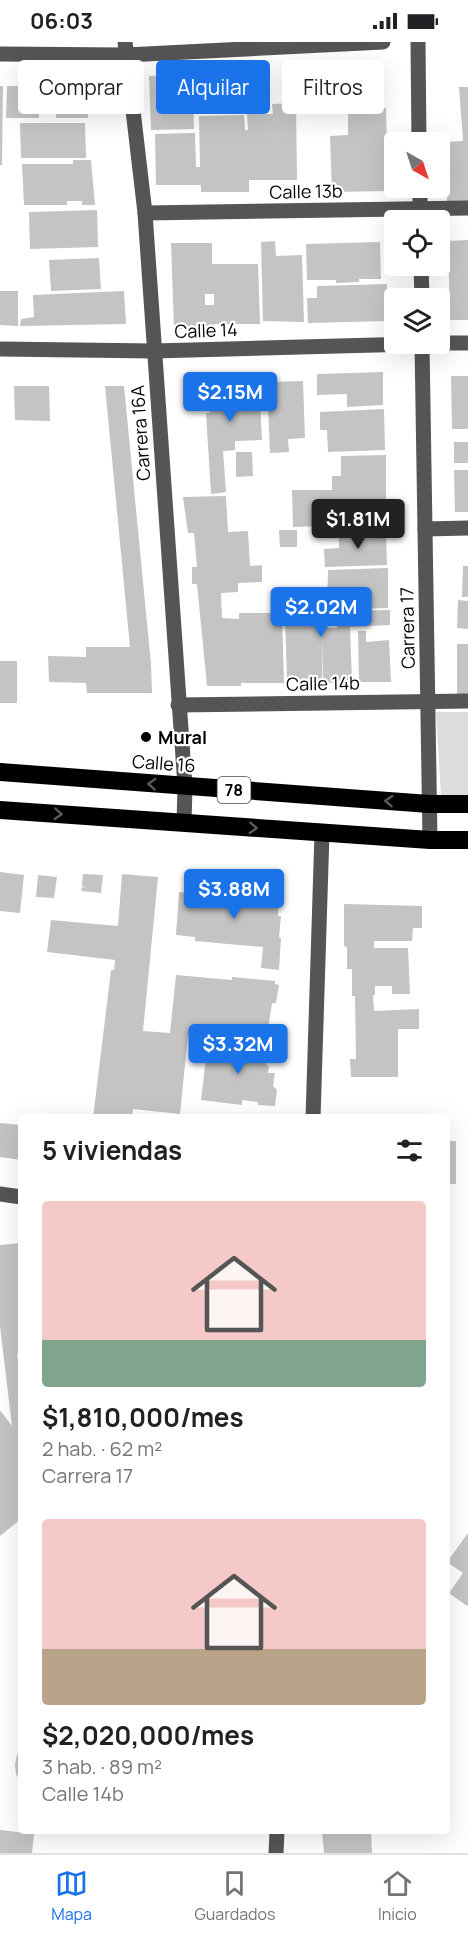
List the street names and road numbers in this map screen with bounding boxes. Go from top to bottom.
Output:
street label: Calle 13b [269,178,343,204]
street label: Calle 14 [174,317,238,343]
street label: Carrera 16A [125,384,155,481]
street label: Carrera 17 [394,587,420,669]
street label: Calle 14b [286,670,360,696]
street label: Calle 16 [131,749,197,777]
road number: 78 [218,777,250,803]

